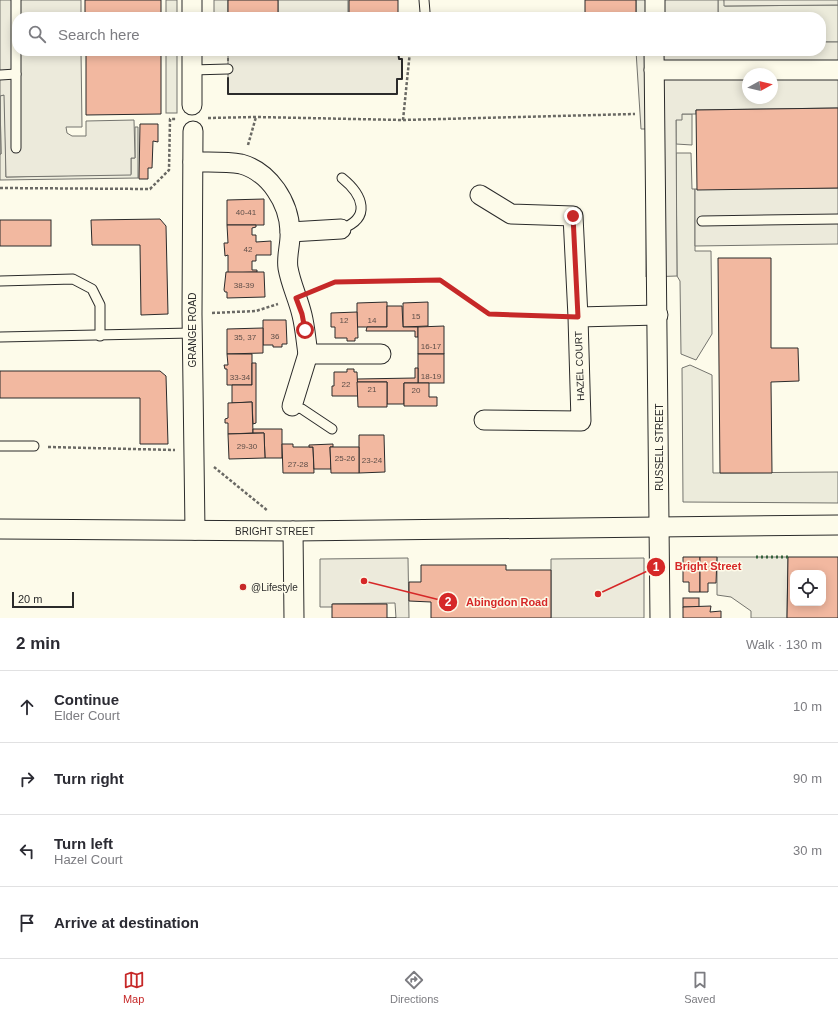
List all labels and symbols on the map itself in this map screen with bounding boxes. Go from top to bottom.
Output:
north arrow [742,68,778,104]
route end [564,207,582,225]
house number: 40-41 [236,208,257,217]
house number: 42 [244,245,253,254]
house number: 38-39 [234,281,255,290]
street label: GRANGE ROAD [187,292,198,368]
house number: 15 [412,312,421,321]
house number: 12 [340,316,349,325]
house number: 14 [368,316,377,325]
route start [296,321,314,339]
street label: HAZEL COURT [573,331,586,401]
house number: 36 [271,332,280,341]
house number: 35, 37 [234,333,257,342]
house number: 16-17 [421,342,442,351]
house number: 18-19 [421,372,442,381]
house number: 33-34 [230,373,251,382]
house number: 22 [342,380,351,389]
house number: 21 [368,385,377,394]
house number: 20 [412,386,421,395]
street label: RUSSELL STREET [654,403,665,491]
house number: 29-30 [237,442,258,451]
house number: 25-26 [335,454,356,463]
house number: 23-24 [362,456,383,465]
house number: 27-28 [288,460,309,469]
street label: BRIGHT STREET [235,526,315,537]
callout: Bright Street [646,555,749,578]
text: 1 [653,560,660,574]
text: Bright Street [675,560,742,572]
marker: @Lifestyle [238,582,248,592]
place label: @Lifestyle [251,582,298,593]
scale bar [12,590,74,609]
callout: Abingdon Road [438,591,556,614]
text: 2 [445,595,452,609]
text: Abingdon Road [466,596,548,608]

